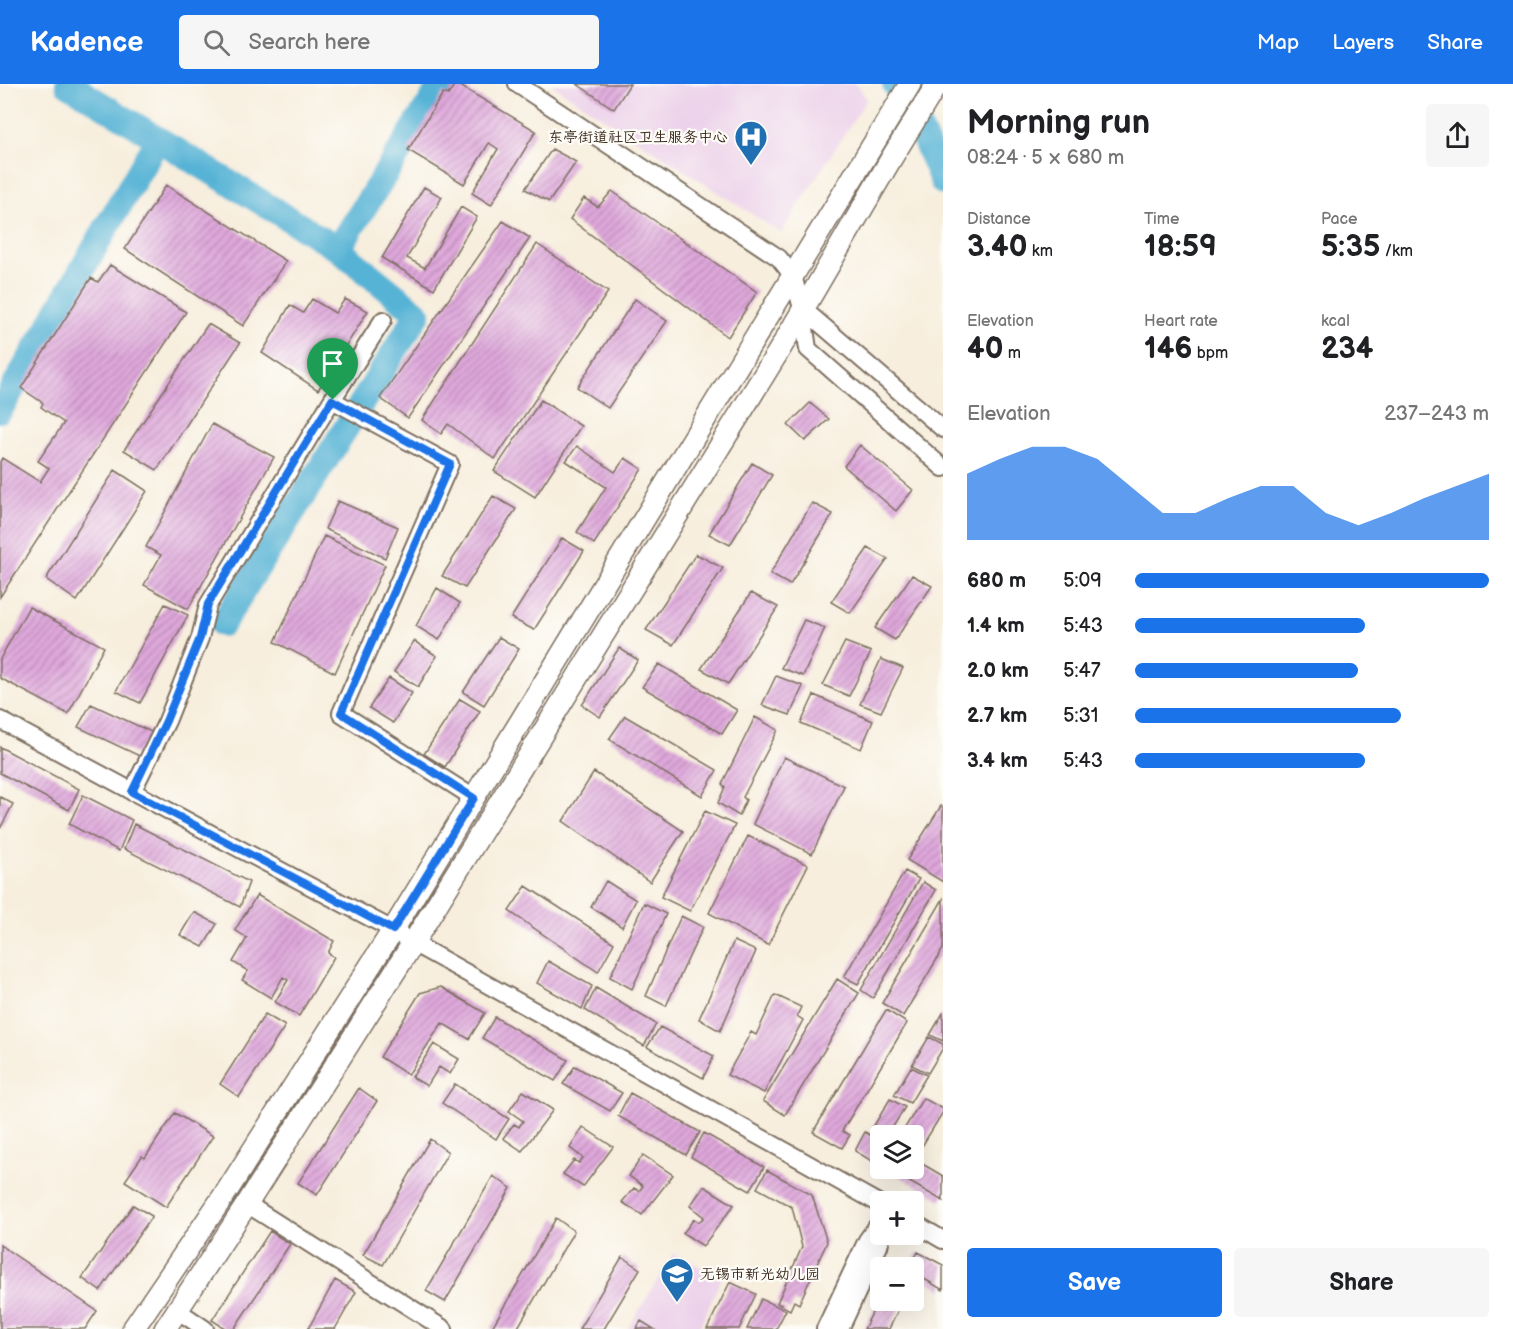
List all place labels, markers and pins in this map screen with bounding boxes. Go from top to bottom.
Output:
hospital icon: 东亭街道社区卫生服务中心 [733,119,769,166]
place label: 东亭街道社区卫生服务中心 [548,128,728,147]
pin [307,338,358,400]
school or university icon: 无锡市新光幼儿园 [659,1256,695,1303]
place label: 无锡市新光幼儿园 [700,1265,820,1284]

